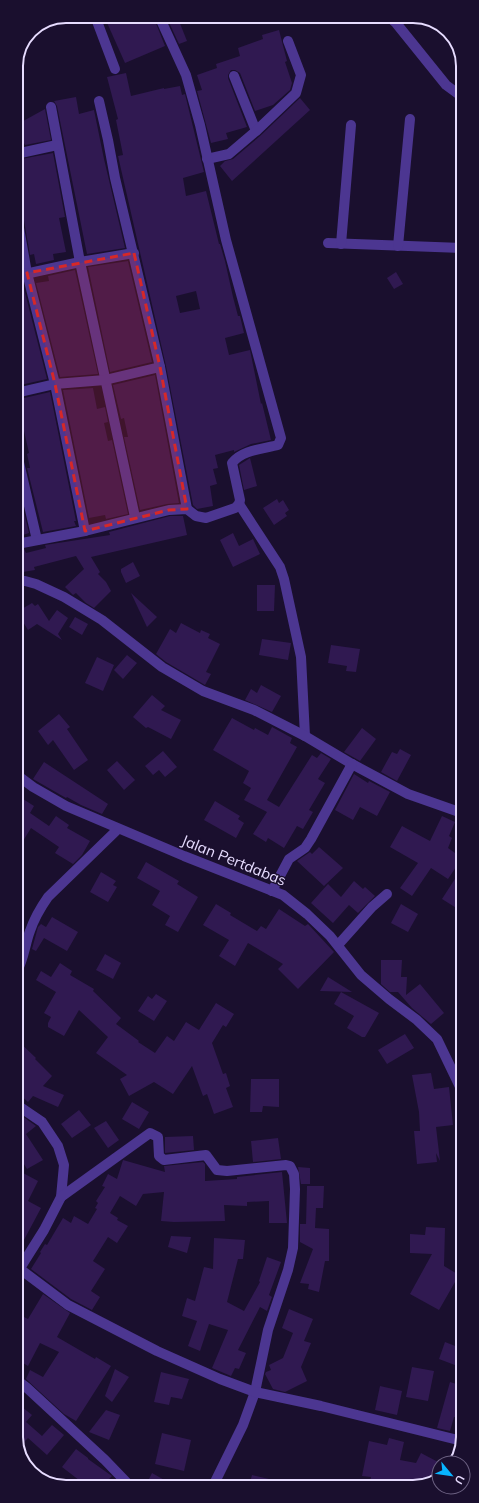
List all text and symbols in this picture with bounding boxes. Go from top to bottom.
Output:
street label: Jalan Pertdabas [179,830,289,890]
north arrow [431,1455,471,1495]
text: U [452,1473,468,1487]

